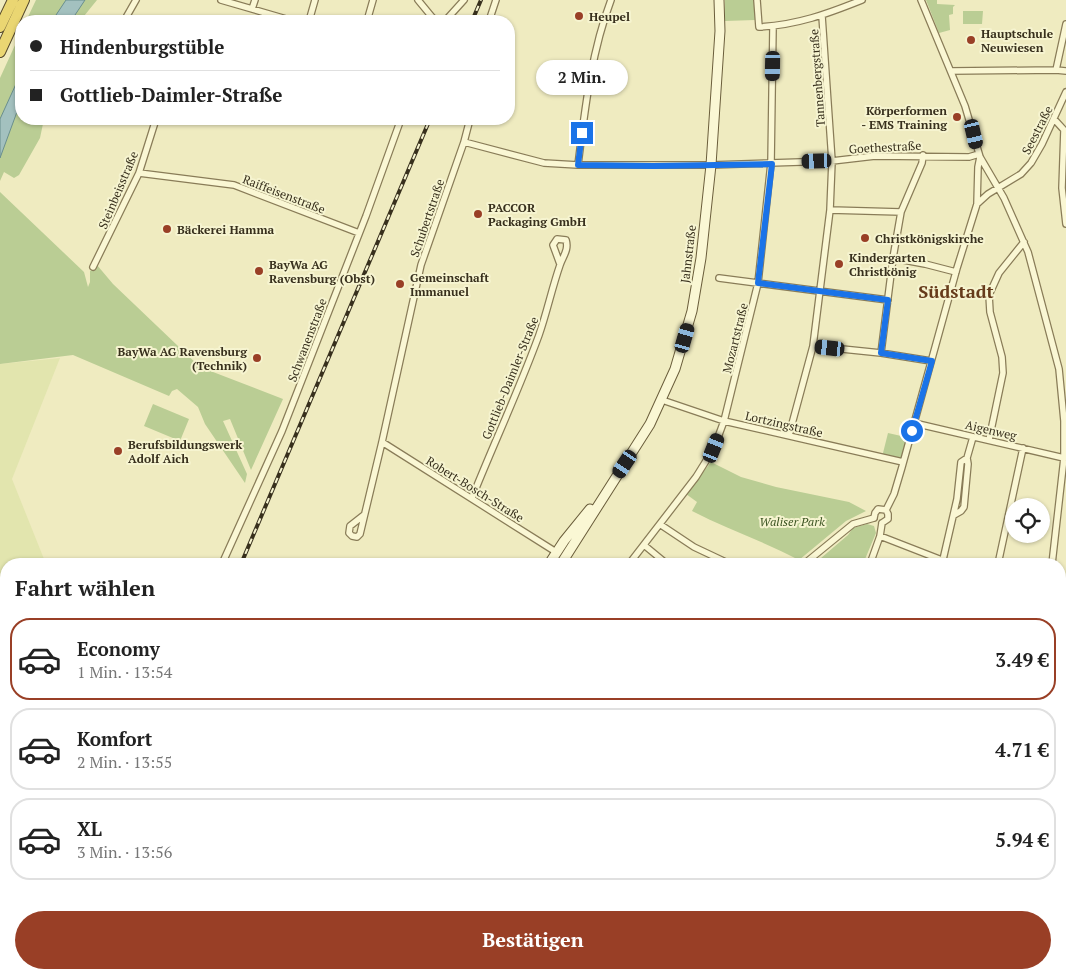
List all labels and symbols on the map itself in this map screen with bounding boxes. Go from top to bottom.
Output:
place label: Heupel [589,9,630,24]
marker: Heupel [573,10,585,22]
place label: Hauptschule Neuwiesen [981,26,1054,55]
street label: Tannenbergstraße [806,29,828,127]
marker: Hauptschule Neuwiesen [965,34,977,46]
car [765,51,780,81]
callout: 2 Min. [536,61,628,96]
place label: Körperformen - EMS Training [861,103,947,132]
street label: Seestraße [1018,103,1056,157]
marker: Körperformen - EMS Training [951,111,963,123]
car [963,118,984,150]
route end [571,122,593,144]
street label: Goethestraße [848,138,922,156]
street label: Steinbeisstraße [95,149,141,231]
car [801,153,832,169]
street label: Raiffeisenstraße [241,171,327,217]
street label: Schubertstraße [407,177,447,259]
place label: PACCOR Packaging GmbH [488,200,586,229]
marker: PACCOR Packaging GmbH [472,208,484,220]
place label: Bäckerei Hamma [177,222,274,237]
marker: Bäckerei Hamma [161,223,173,235]
street label: Jahnstraße [677,224,699,284]
place label: Christkönigskirche [875,231,984,246]
marker: Christkönigskirche [859,232,871,244]
place label: Kindergarten Christkönig [849,250,926,279]
place label: BayWa AG Ravensburg (Obst) [269,257,375,286]
marker: Kindergarten Christkönig [833,258,845,270]
marker: BayWa AG Ravensburg (Obst) [253,265,265,277]
place label: Gemeinschaft Immanuel [410,270,489,299]
marker: Gemeinschaft Immanuel [394,278,406,290]
district label: Südstadt [918,279,994,303]
street label: Schwanenstraße [284,296,330,384]
street label: Mozartstraße [719,301,751,375]
street label: Gottlieb-Daimler-Straße [478,314,542,442]
car [673,322,696,354]
car [814,339,845,357]
place label: BayWa AG Ravensburg (Technik) [118,344,247,373]
marker: BayWa AG Ravensburg (Technik) [251,352,263,364]
street label: Lortzingstraße [744,408,824,440]
street label: Aigenweg [964,417,1019,443]
route start [901,420,923,442]
car [701,431,726,465]
place label: Berufsbildungswerk Adolf Aich [128,437,242,466]
marker: Berufsbildungswerk Adolf Aich [112,445,124,457]
car [610,447,639,481]
street label: Robert-Bosch-Straße [423,453,527,525]
park label: Waliser Park [759,514,825,529]

